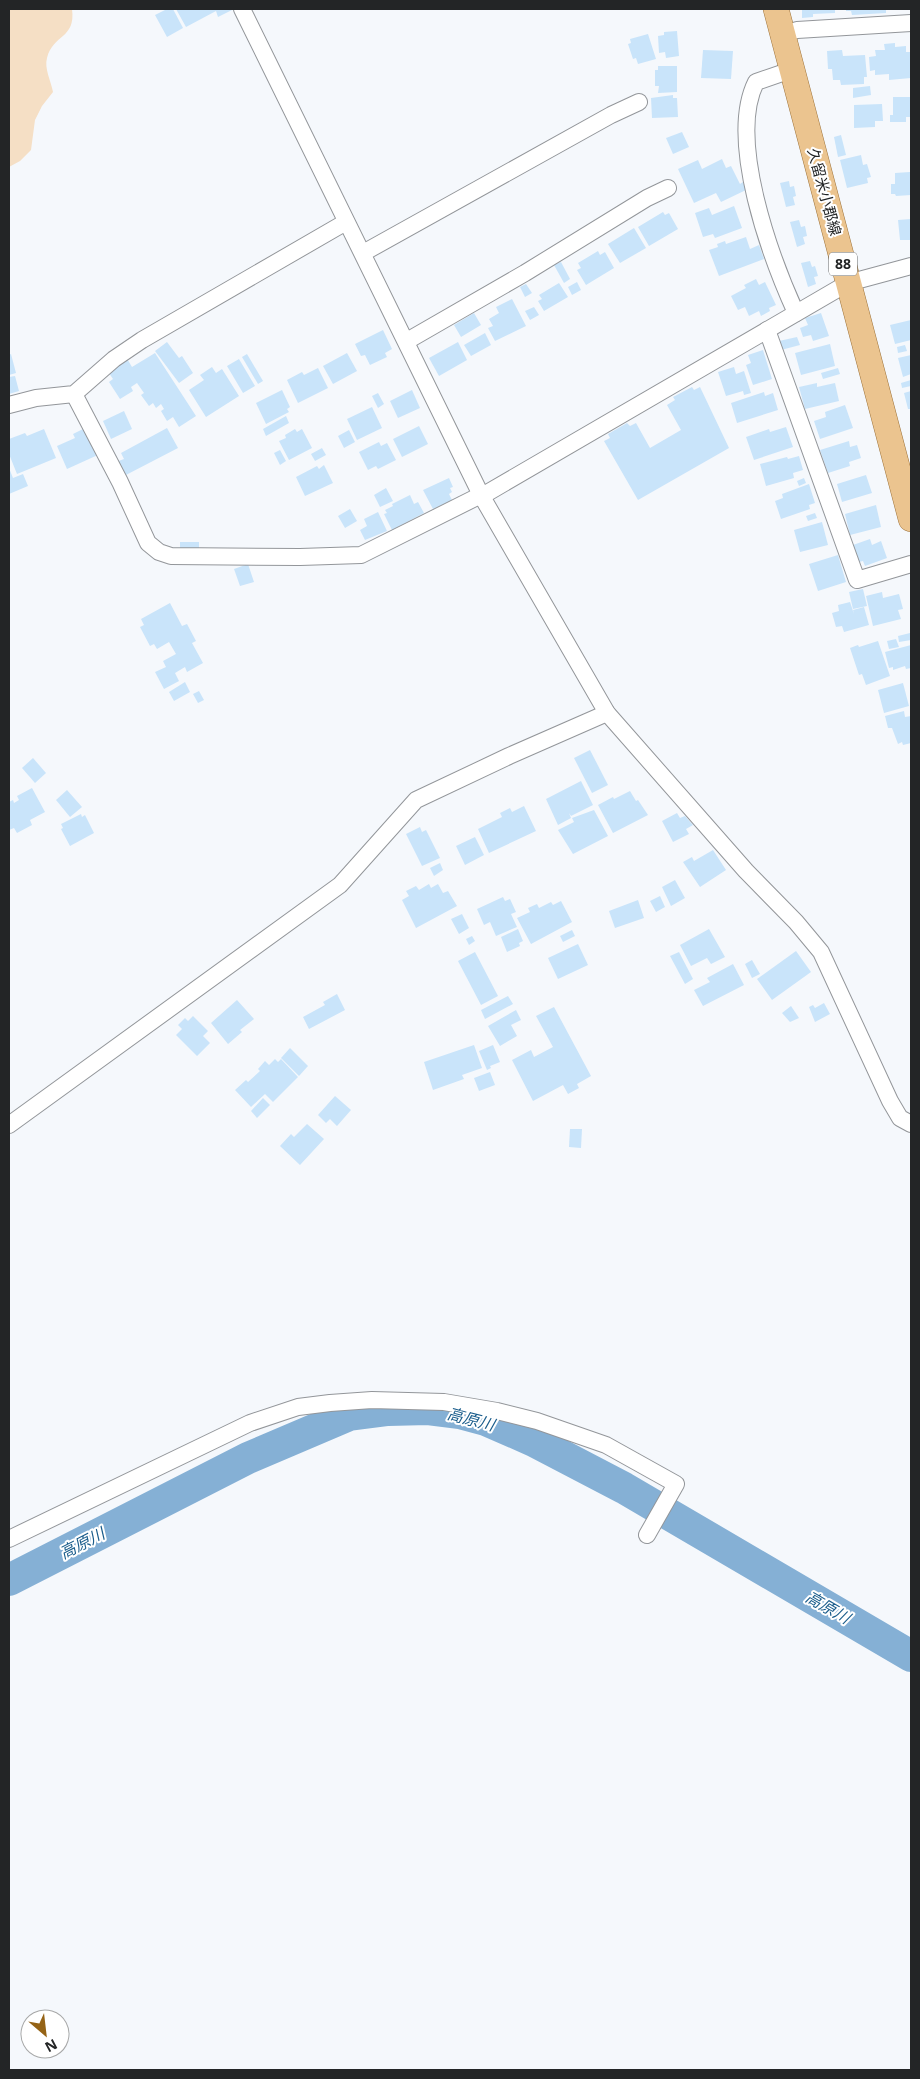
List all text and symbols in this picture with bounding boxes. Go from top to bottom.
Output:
street label: 久留米小郡線 [804,146,846,238]
road number: 88 [829,252,857,276]
water label: 高原川 [445,1402,499,1436]
water label: 高原川 [56,1521,110,1564]
water label: 高原川 [802,1585,856,1630]
north arrow [20,2009,70,2059]
text: N [42,2035,61,2057]

